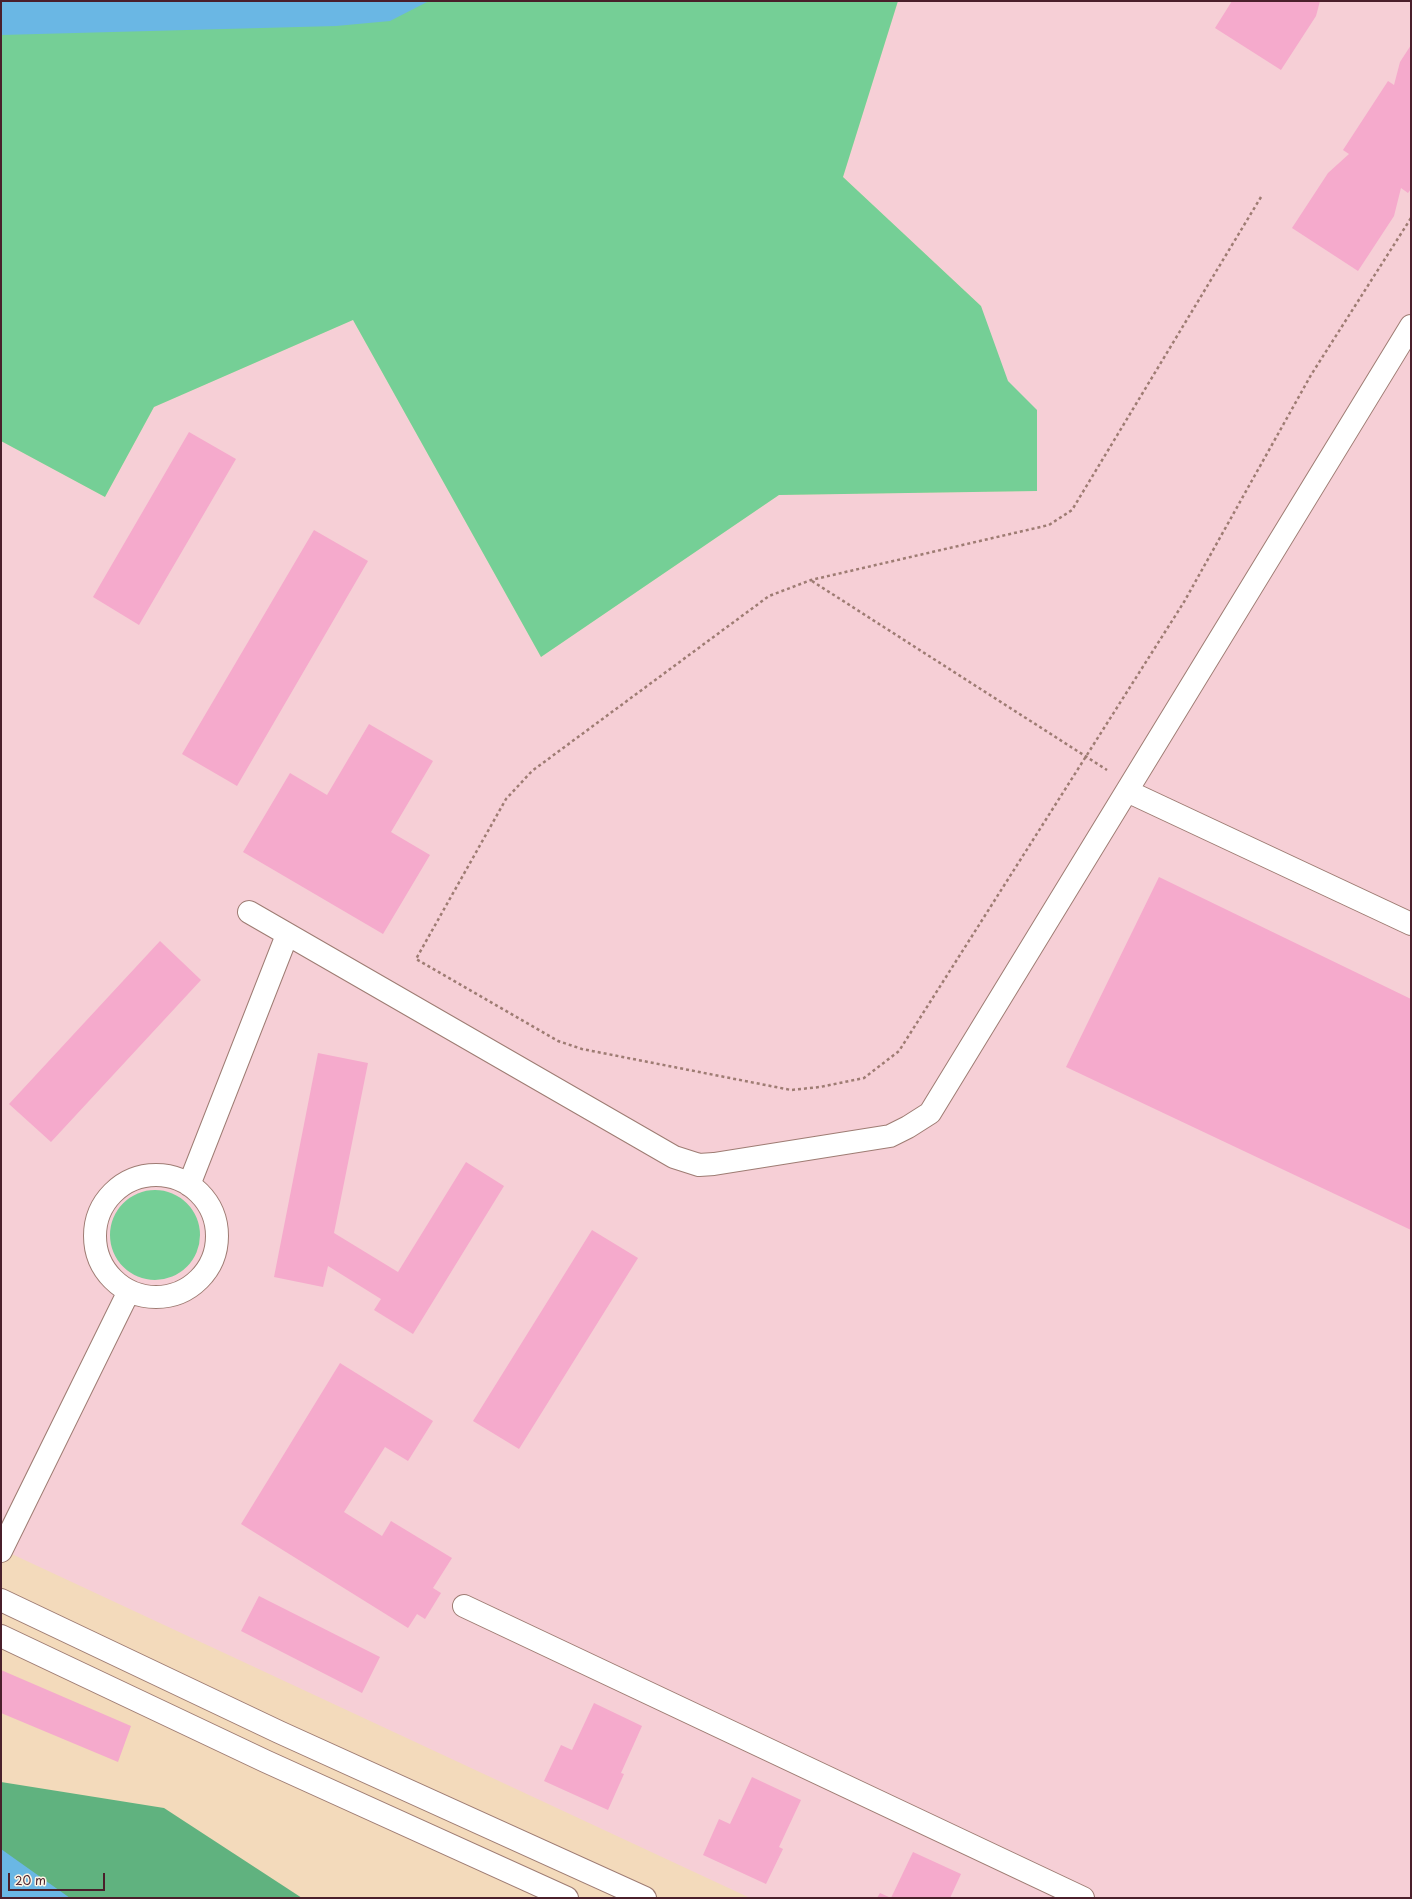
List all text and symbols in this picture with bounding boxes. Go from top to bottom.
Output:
scale bar [10,1865,107,1891]
text: 20 m [15,1871,46,1889]

